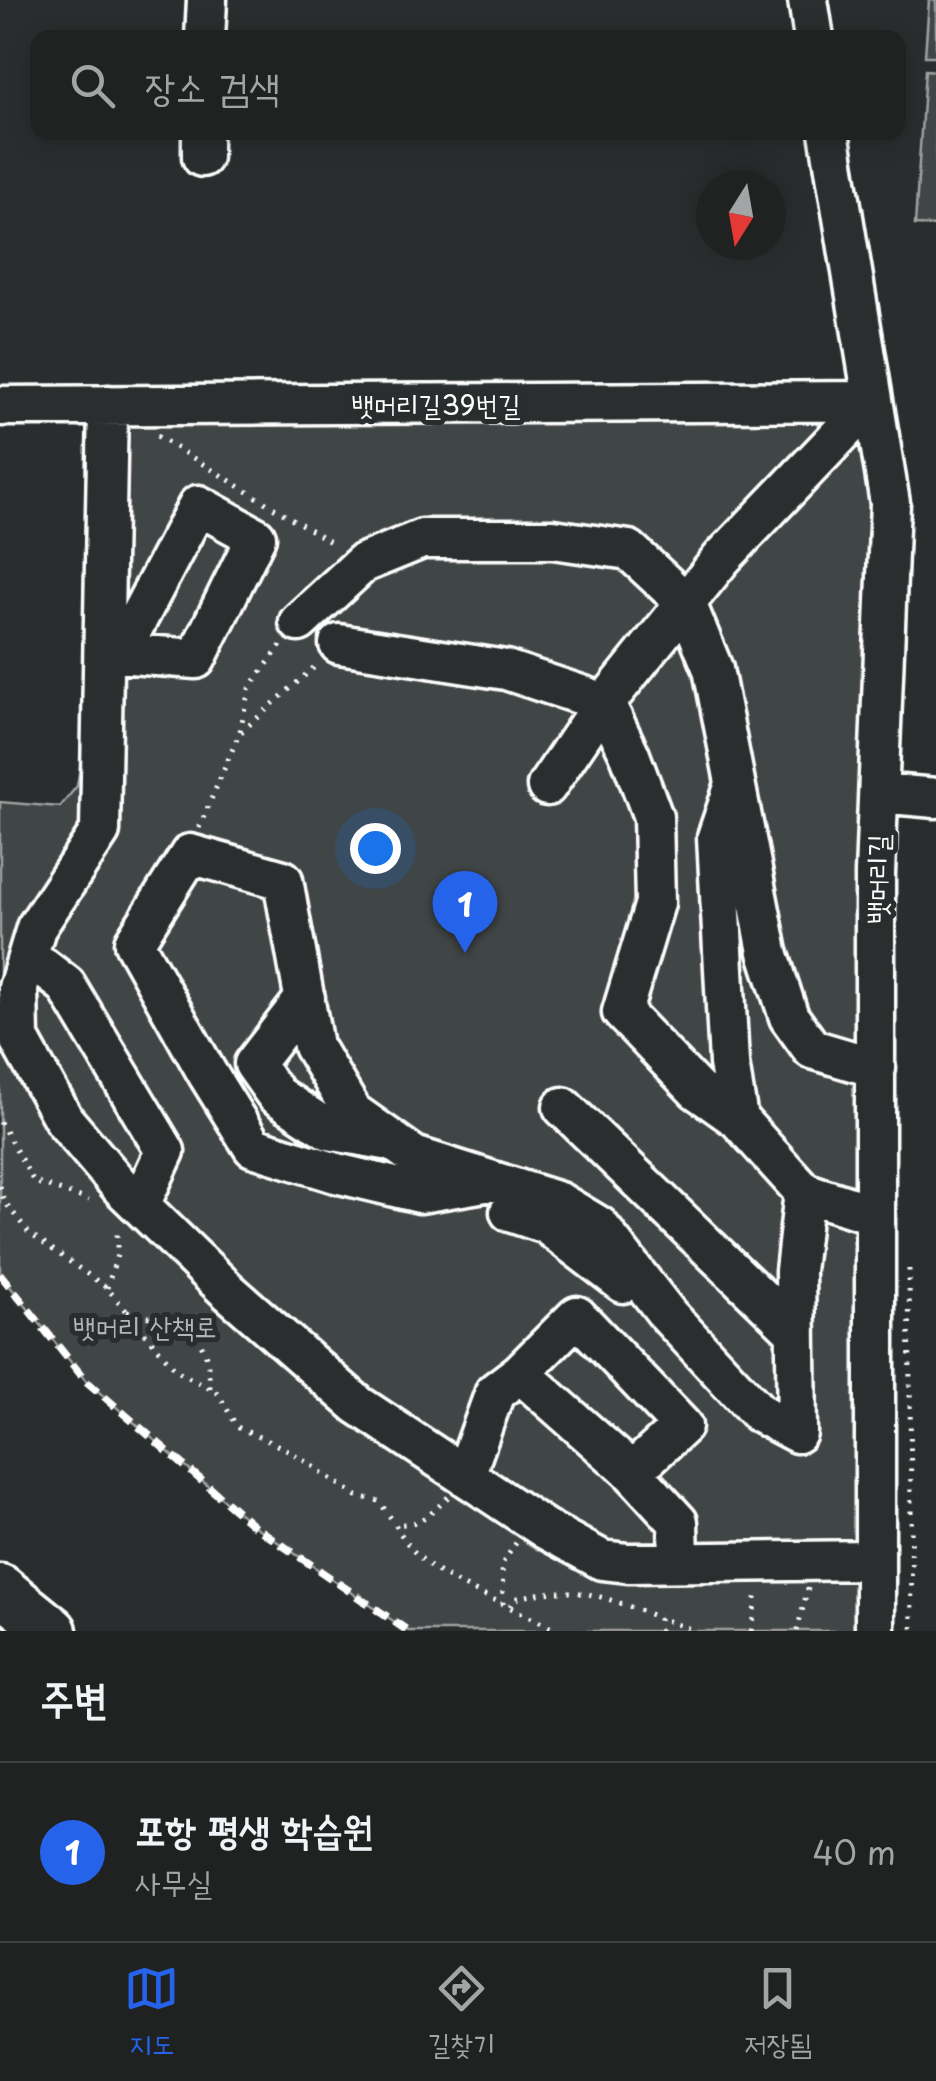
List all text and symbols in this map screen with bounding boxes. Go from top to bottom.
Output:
search box [30,30,906,140]
text: 장소 검색 [145,57,280,114]
icon: search [65,58,120,113]
north arrow [696,170,786,260]
street label: 뱃머리길39번길 [351,382,521,425]
your location [350,823,401,874]
street label: 뱃머리길 [854,834,898,924]
pin: 1 [432,870,498,953]
park label: 뱃머리 산책로 [73,1304,217,1347]
text: 주변 [40,1665,108,1728]
text: 포항 평생 학습원 [135,1800,373,1857]
text: 1 [65,1828,80,1876]
text: 40 m [812,1828,896,1876]
text: 사무실 [135,1857,212,1905]
tab: 지도 [124,1961,179,2064]
tab: 길찾기 [428,1961,495,2064]
tab: 저장됨 [744,1961,812,2064]

